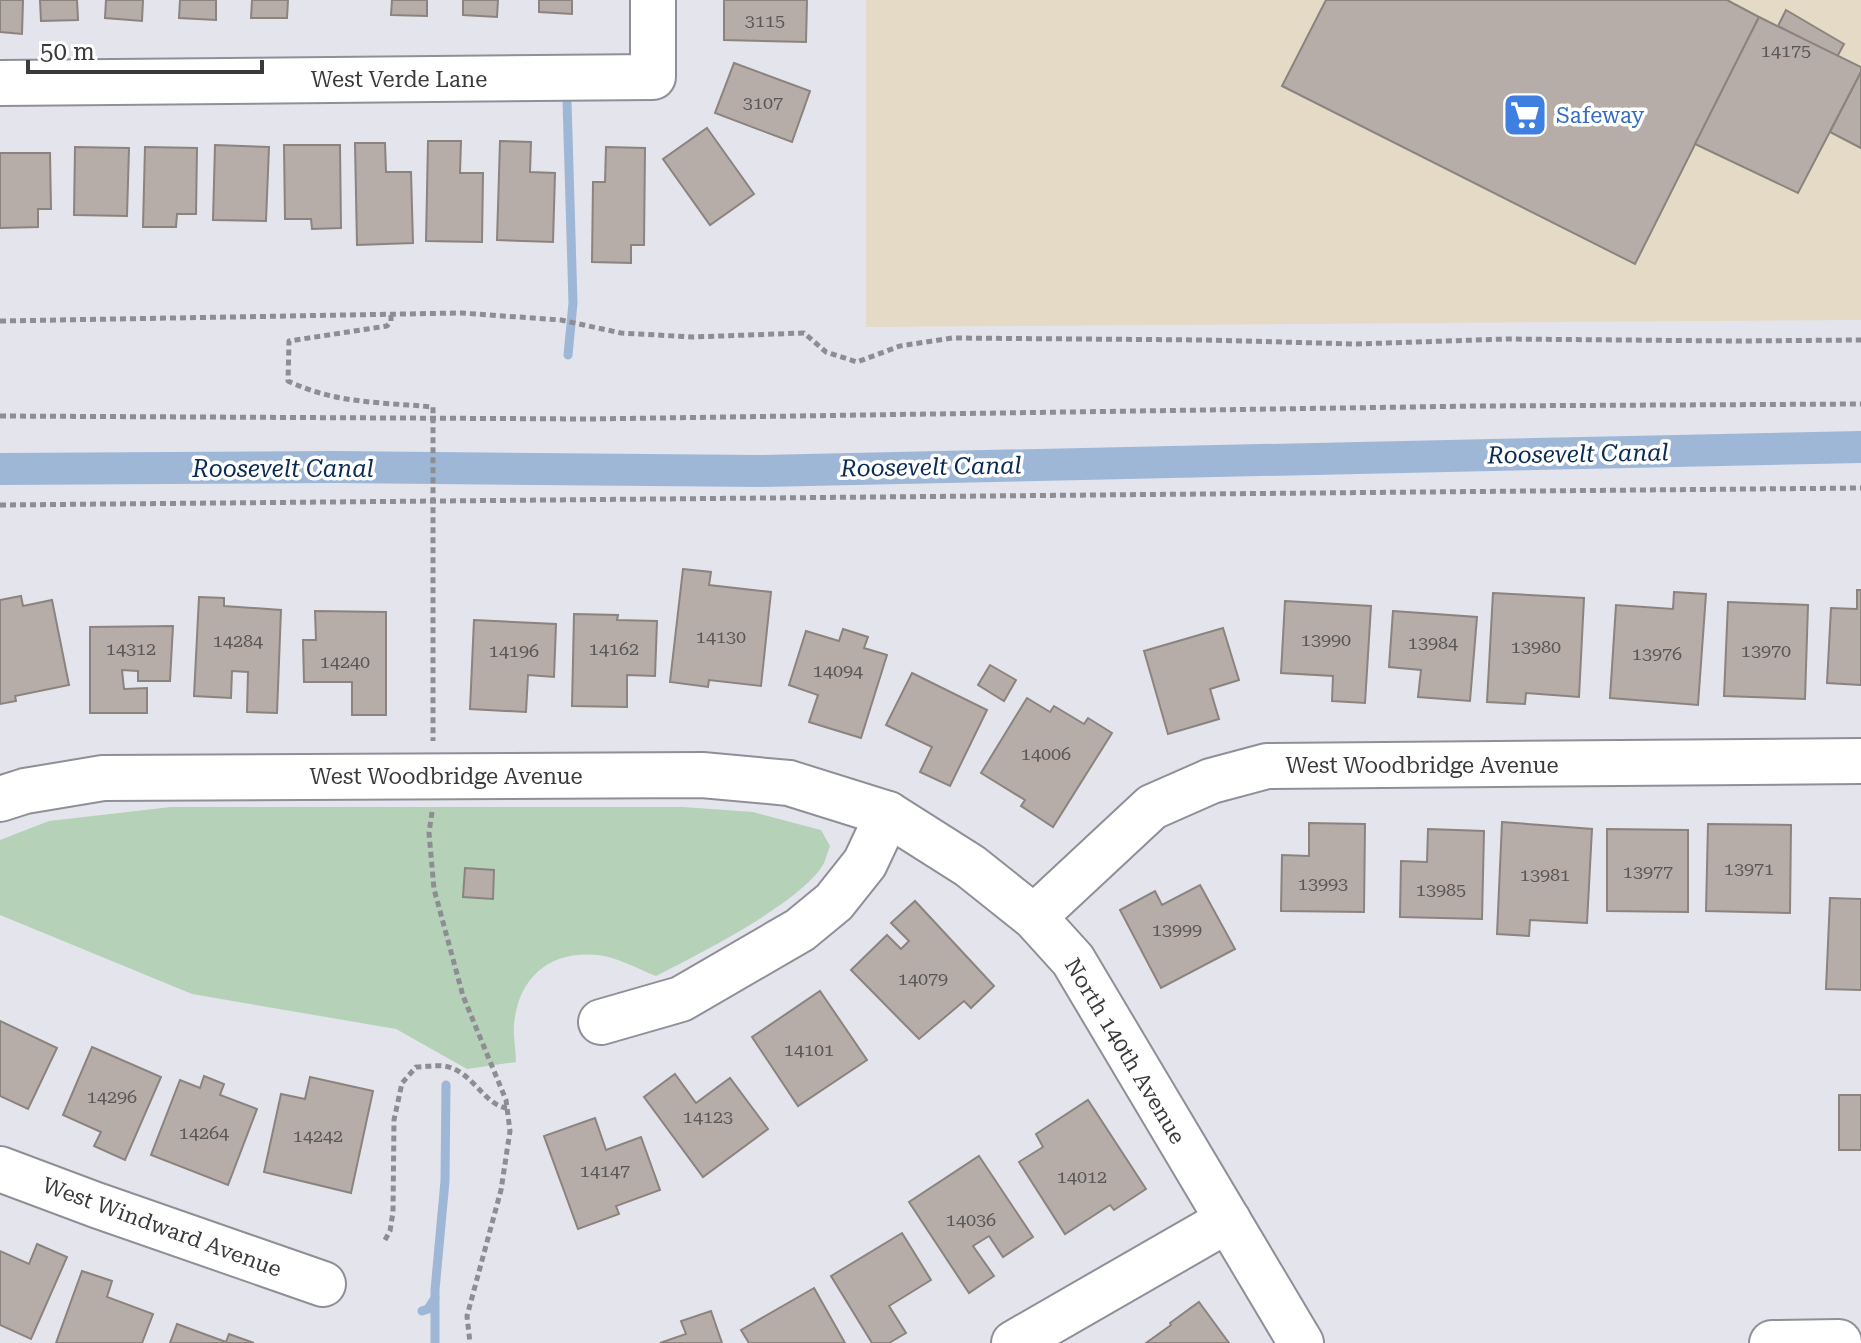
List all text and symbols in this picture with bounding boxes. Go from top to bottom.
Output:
house number: 3115 [745,10,785,31]
scale bar [28,24,262,74]
text: 50 m [40,38,95,66]
house number: 14175 [1761,40,1811,61]
street label: West Verde Lane [311,67,487,92]
supermarket icon: Safeway [1501,91,1549,139]
house number: 3107 [743,92,783,113]
place label: Safeway [1556,103,1644,128]
water label: Roosevelt Canal [1486,438,1669,470]
water label: Roosevelt Canal [839,451,1022,483]
water label: Roosevelt Canal [191,455,374,483]
house number: 14130 [696,626,746,647]
house number: 13990 [1301,629,1351,650]
house number: 14284 [213,630,263,651]
house number: 13984 [1408,632,1458,653]
house number: 13980 [1511,636,1561,657]
house number: 14312 [106,638,156,659]
house number: 14162 [589,638,639,659]
house number: 14196 [489,640,539,661]
house number: 13970 [1741,640,1791,661]
house number: 13976 [1632,643,1682,664]
house number: 14240 [320,651,370,672]
house number: 14094 [813,660,863,681]
house number: 14006 [1021,743,1071,764]
street label: West Woodbridge Avenue [1285,753,1559,778]
street label: West Woodbridge Avenue [309,764,583,789]
house number: 13971 [1724,858,1774,879]
house number: 13977 [1623,861,1673,882]
house number: 13981 [1520,864,1570,885]
house number: 13993 [1298,873,1348,894]
house number: 13985 [1416,879,1466,900]
house number: 13999 [1152,919,1202,940]
street label: North 140th Avenue [1060,954,1190,1148]
house number: 14079 [898,968,948,989]
house number: 14101 [784,1039,834,1060]
house number: 14296 [87,1086,137,1107]
house number: 14123 [683,1106,733,1127]
house number: 14264 [179,1122,229,1143]
house number: 14242 [293,1125,343,1146]
house number: 14147 [580,1160,630,1181]
house number: 14012 [1057,1166,1107,1187]
street label: West Windward Avenue [39,1172,285,1282]
house number: 14036 [946,1209,996,1230]

